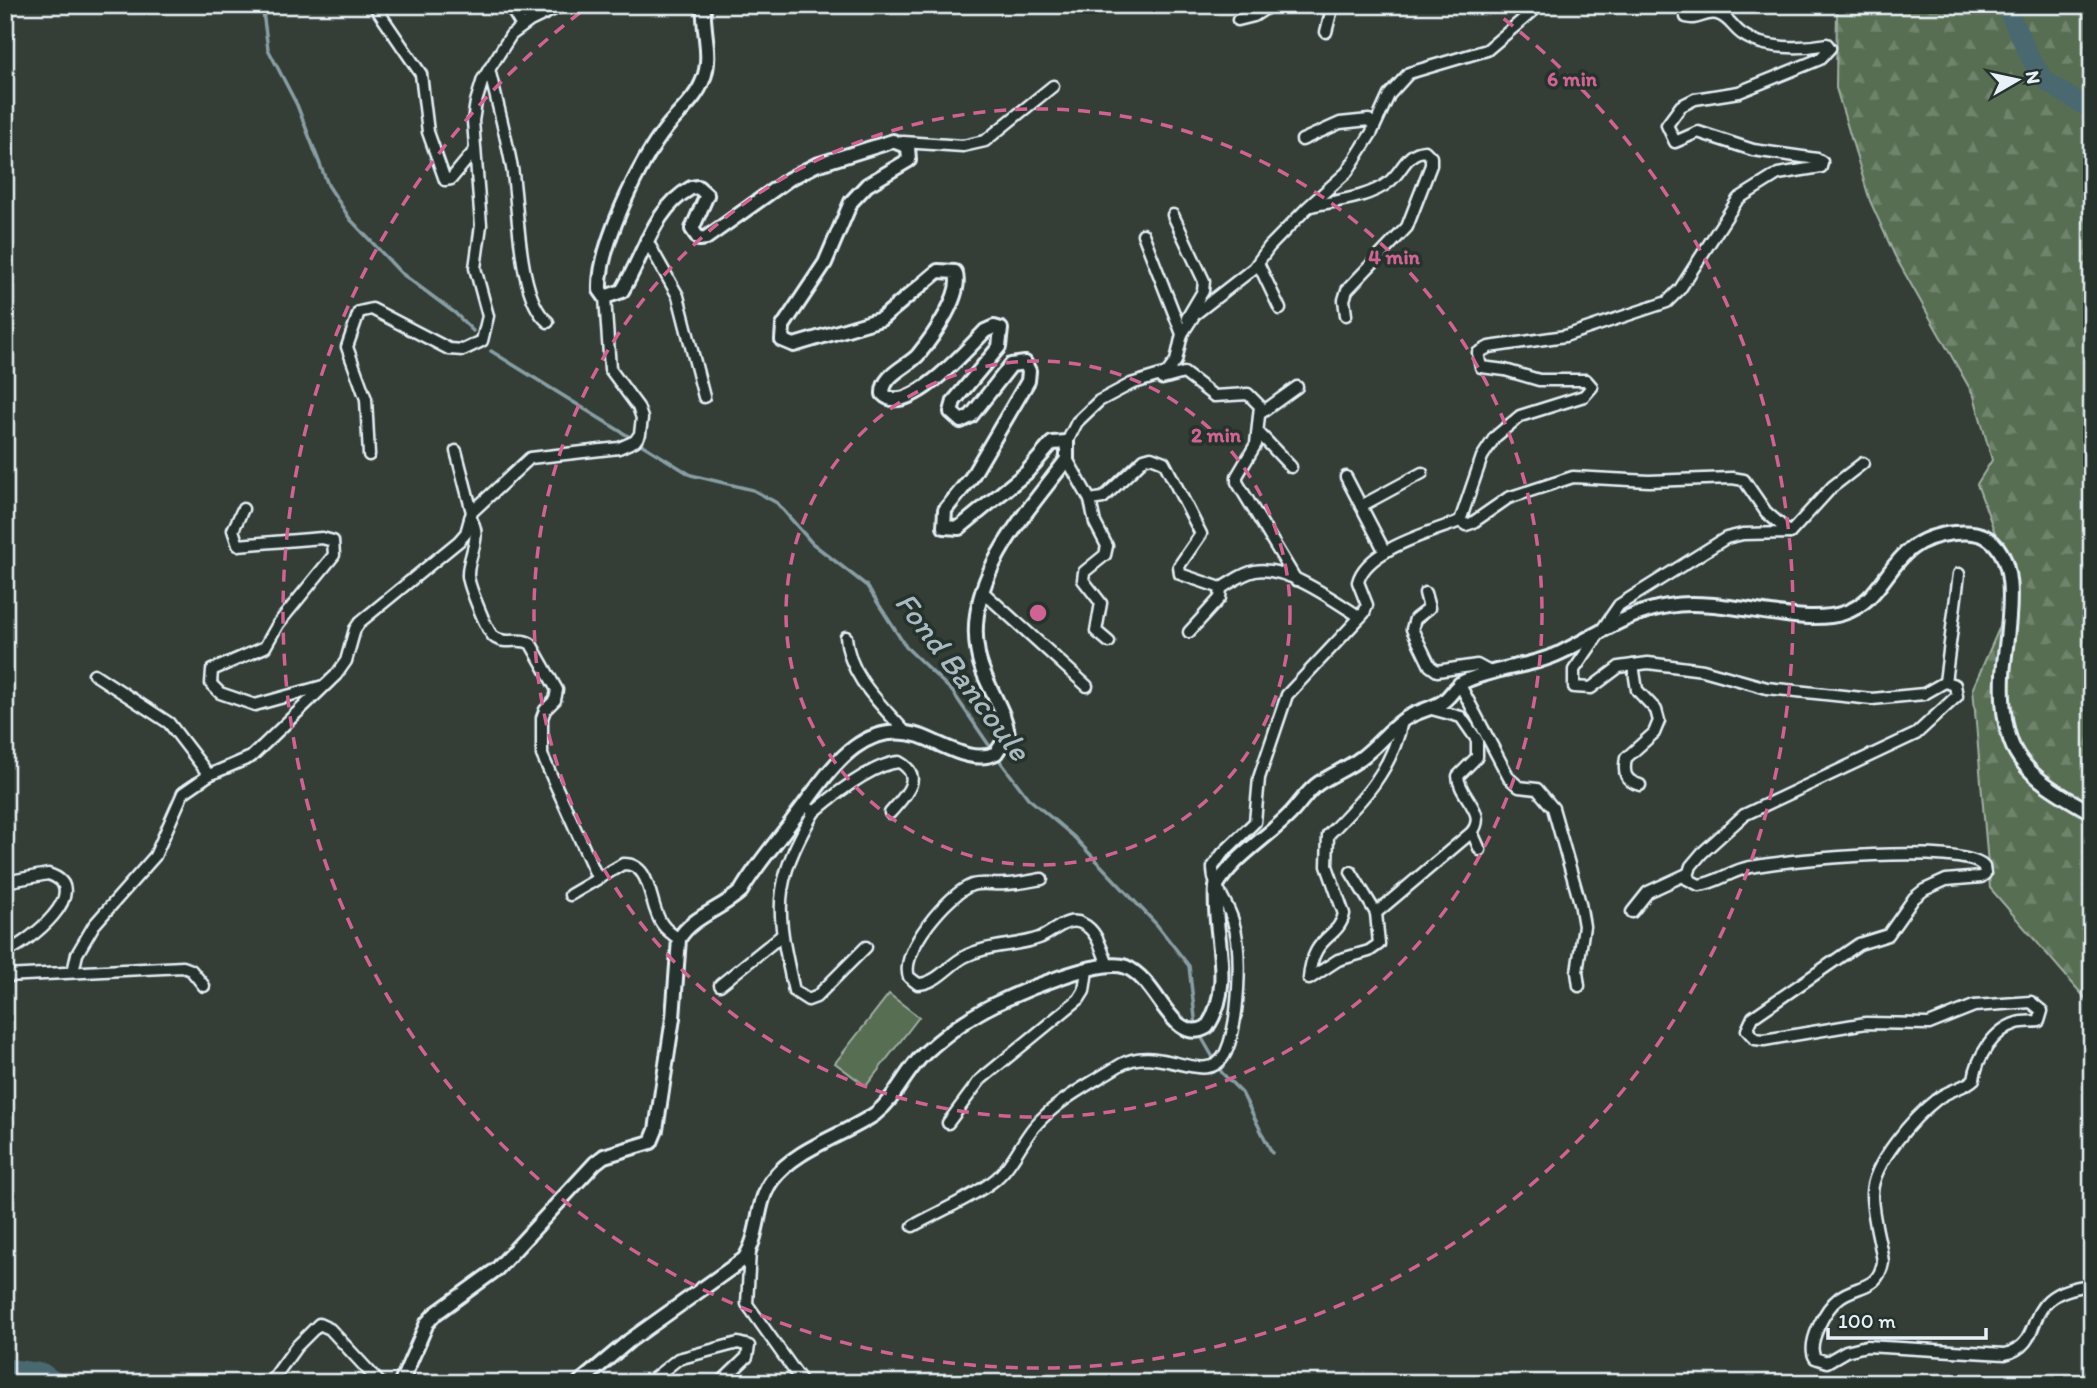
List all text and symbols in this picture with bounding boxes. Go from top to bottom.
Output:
north arrow [1982,46,2052,116]
text: 6 min [1547,66,1598,91]
text: N [2021,69,2046,86]
text: 4 min [1368,244,1421,269]
text: 2 min [1191,422,1242,447]
water label: Fond Bancoule [887,584,1040,769]
centre of rings [1026,601,1050,625]
scale bar [1828,1297,1985,1341]
text: 100 m [1838,1308,1896,1333]

